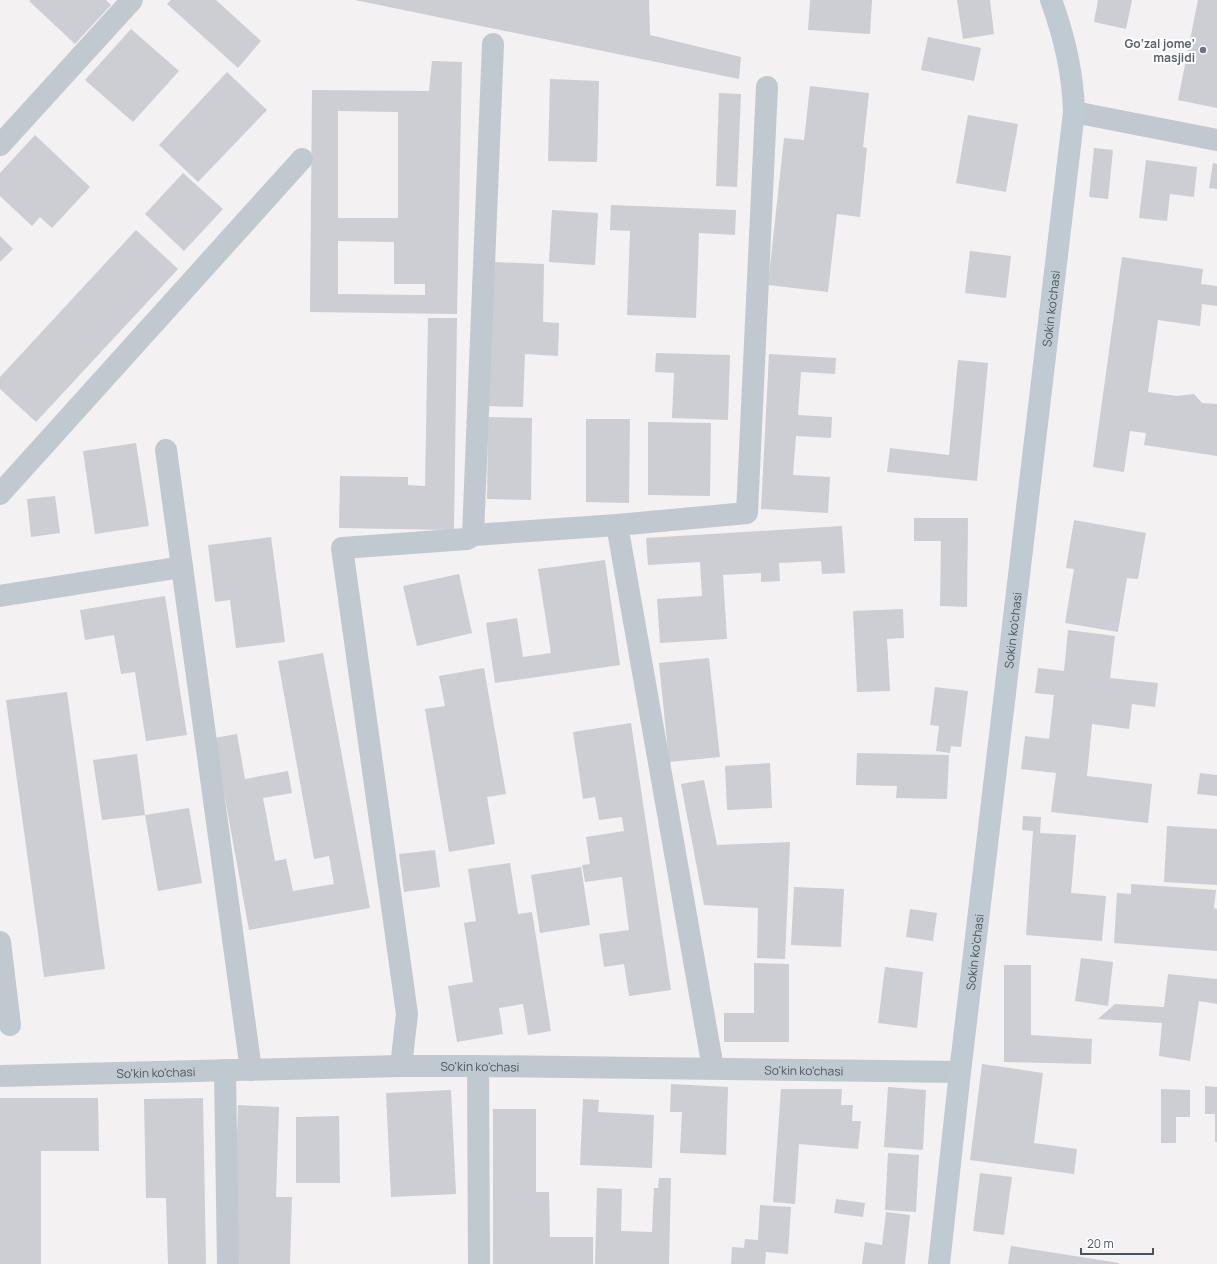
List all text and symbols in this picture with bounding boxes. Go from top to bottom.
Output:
place label: Go‘zal jome’ masjidi [1124,35,1195,66]
marker: Go‘zal jome’ masjidi [1198,45,1208,55]
street label: Sokin ko'chasi [1038,269,1064,348]
street label: Sokin ko'chasi [999,591,1025,669]
street label: Sokin ko'chasi [961,913,987,991]
street label: So'kin ko'chasi [440,1057,519,1075]
street label: So'kin ko'chasi [764,1061,843,1079]
street label: So'kin ko'chasi [116,1063,196,1082]
scale bar [1081,1230,1153,1256]
text: 20 m [1087,1235,1114,1252]

